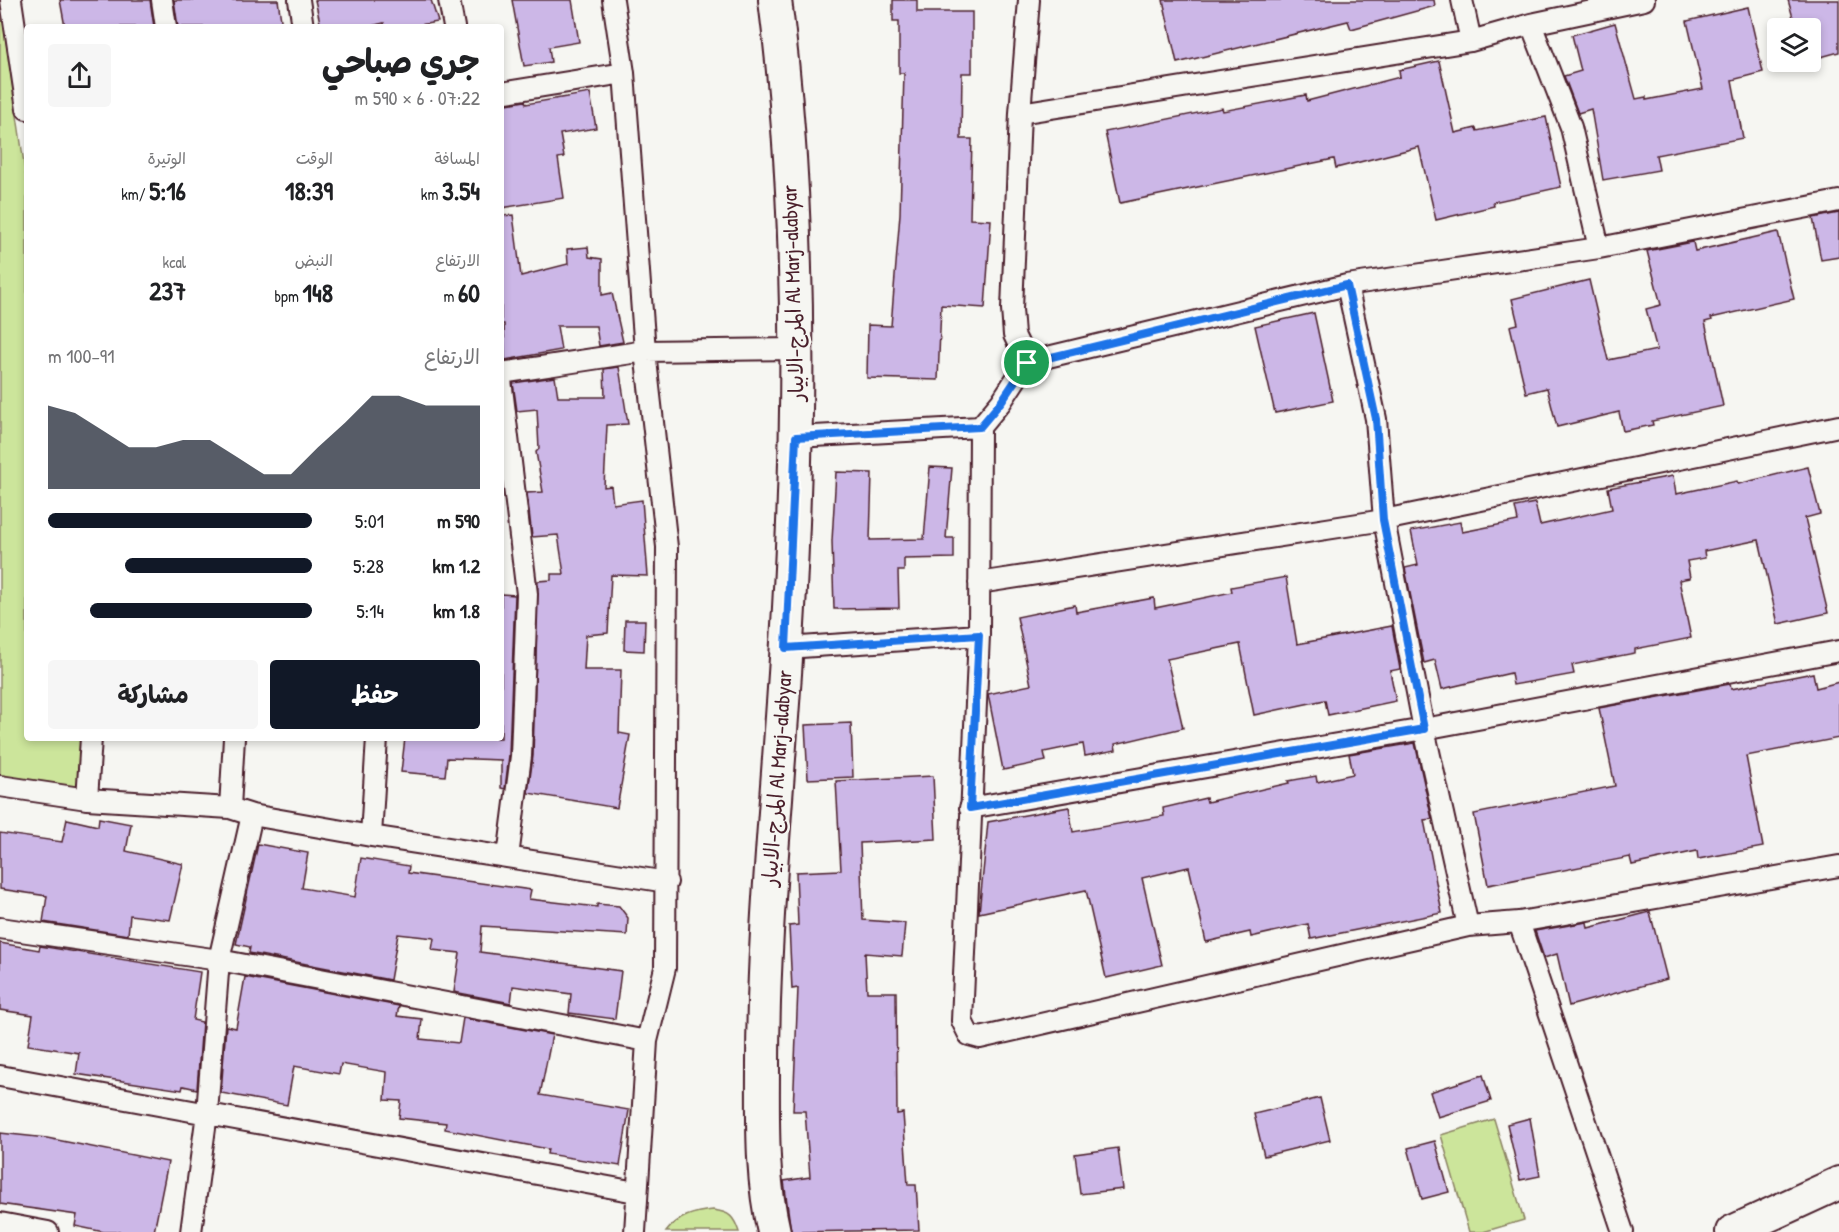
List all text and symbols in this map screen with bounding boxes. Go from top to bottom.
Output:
map controls [1767,18,1821,72]
button: layers [1767,18,1821,72]
text: جري صباحي [322,39,480,83]
button: share [48,44,111,107]
text: 07:22 · 6 × 590 m [355,84,480,111]
text: الوتيرة [147,147,186,169]
text: الوقت [296,147,333,169]
text: المسافة [434,147,480,169]
text: 5:16 [149,173,186,208]
text: 18:39 [285,173,333,208]
text: 3.54 [442,173,480,208]
text: /km [121,183,149,205]
text: km [421,183,442,205]
street label: المرج-الابيار Al Marj-alabyar [774,184,811,404]
text: النبض [295,249,333,271]
text: الارتفاع [435,249,480,271]
text: kcal [163,251,186,273]
text: 237 [149,273,186,308]
text: 148 [303,275,333,310]
text: 60 [458,275,480,310]
text: bpm [275,285,303,307]
text: m [443,285,458,307]
pin [1001,337,1052,388]
text: 91–100 m [48,342,114,369]
text: الارتفاع [424,343,480,370]
icon: arrive [1010,346,1043,379]
text: 5:01 [355,507,384,534]
text: 590 m [437,507,480,534]
text: 5:28 [353,552,384,579]
text: 1.2 km [433,552,480,579]
text: 5:14 [356,597,384,624]
text: 1.8 km [433,597,480,624]
button: مشاركة [48,660,258,729]
button: حفظ [270,660,480,729]
street label: المرج-الابيار Al Marj-alabyar [754,669,799,889]

